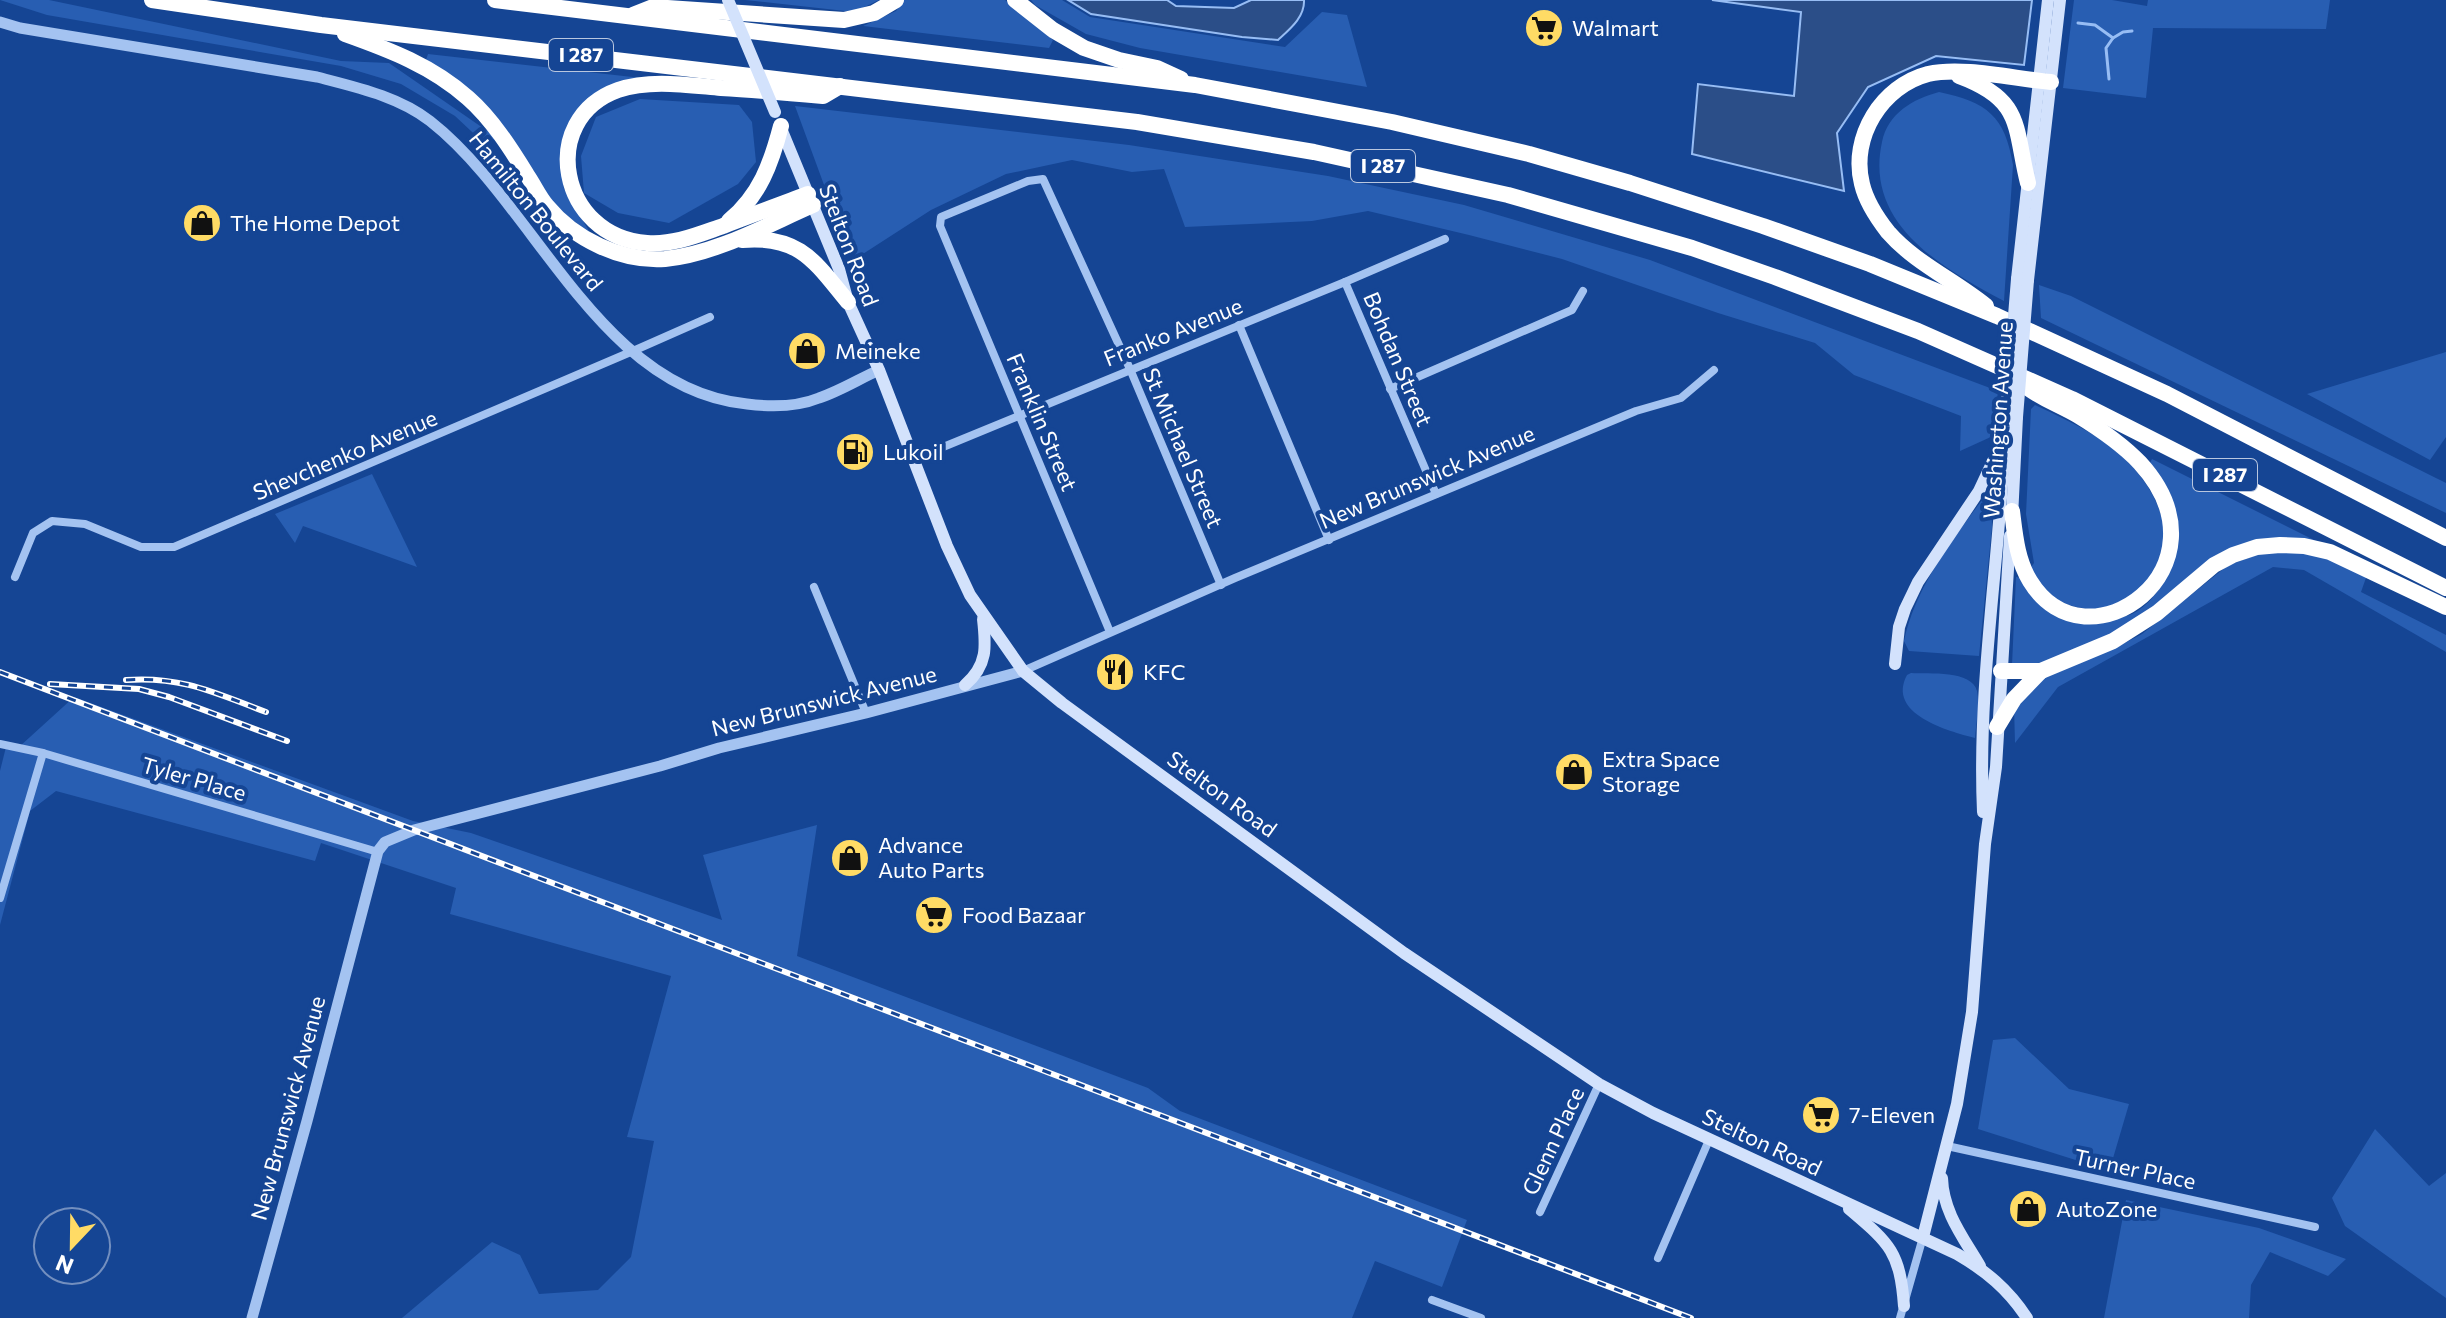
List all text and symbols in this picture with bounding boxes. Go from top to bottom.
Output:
supermarket icon: Walmart [1523,7,1565,49]
place label: Walmart [1572,14,1659,41]
road number: I 287 [549,39,613,71]
street label: Hamilton Boulevard [464,125,609,296]
road number: I 287 [1351,150,1415,182]
street label: Stelton Road [814,180,885,310]
shop icon: The Home Depot [181,202,223,244]
place label: The Home Depot [230,209,400,236]
street label: Bohdan Street [1358,288,1439,430]
street label: Franko Avenue [1100,291,1246,372]
street label: Washington Avenue [1977,320,2018,520]
shop icon: Meineke [786,330,828,372]
place label: Meineke [835,337,921,364]
street label: Franklin Street [1001,349,1084,495]
street label: St Michael Street [1138,364,1229,532]
street label: Shevchenko Avenue [249,404,441,506]
street label: New Brunswick Avenue [1315,419,1538,534]
fuel station icon: Lukoil [834,431,876,473]
place label: Lukoil [883,438,944,465]
road number: I 287 [2193,459,2257,491]
restaurant icon: KFC [1094,651,1136,693]
place label: KFC [1143,658,1185,685]
street label: New Brunswick Avenue [709,659,939,742]
street label: Stelton Road [1162,745,1282,842]
place label: Extra Space Storage [1602,745,1720,797]
street label: Tyler Place [139,751,250,806]
shop icon: Extra Space Storage [1553,751,1595,793]
place label: Advance Auto Parts [878,831,985,883]
shop icon: Advance Auto Parts [829,837,871,879]
supermarket icon: Food Bazaar [913,894,955,936]
place label: Food Bazaar [962,901,1086,928]
street label: New Brunswick Avenue [245,993,330,1223]
street label: Glenn Place [1516,1082,1589,1199]
supermarket icon: 7-Eleven [1800,1094,1842,1136]
place label: 7-Eleven [1849,1101,1935,1128]
street label: Stelton Road [1698,1102,1826,1181]
street label: Turner Place [2072,1142,2199,1195]
shop icon: AutoZone [2007,1188,2049,1230]
place label: AutoZone [2056,1195,2157,1222]
north arrow [32,1206,112,1286]
text: N [52,1249,77,1281]

